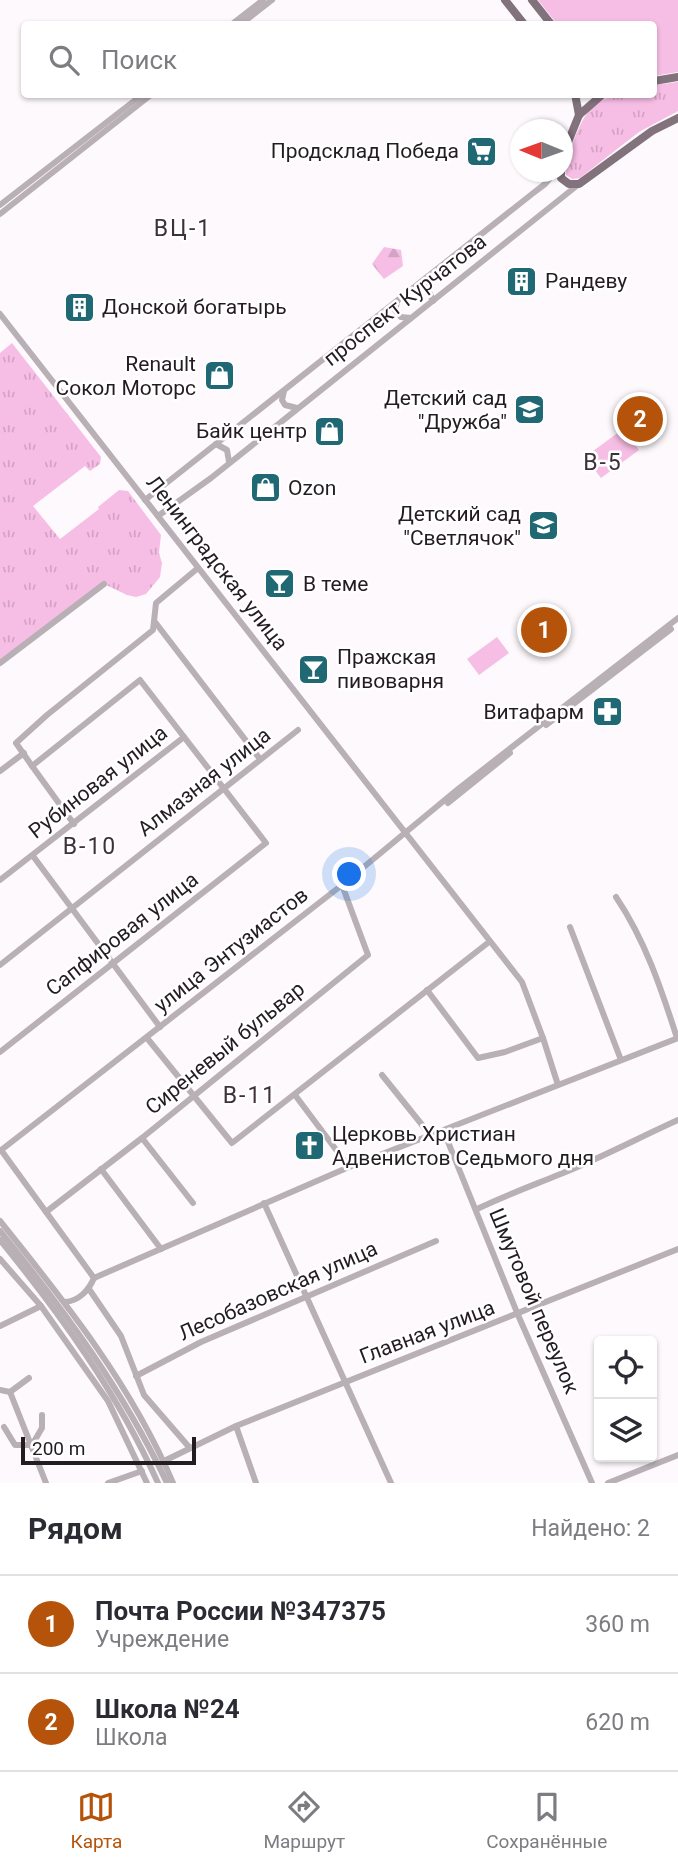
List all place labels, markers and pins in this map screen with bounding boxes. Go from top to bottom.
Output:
supermarket icon: Продсклад Победа [465,134,499,168]
place label: Продсклад Победа [271,139,459,163]
building icon: Рандеву [505,264,539,298]
place label: Рандеву [545,269,627,293]
building icon: Донской богатырь [62,290,96,324]
place label: Донской богатырь [102,295,287,319]
place label: Renault Сокол Моторс [56,352,196,400]
shop icon: Renault Сокол Моторс [202,359,236,393]
place label: Детский сад "Дружба" [384,386,507,434]
school or university icon: Детский сад "Дружба" [513,393,547,427]
pin: 2 [617,393,663,445]
shop icon: Байк центр [313,414,347,448]
place label: Байк центр [196,419,307,443]
shop icon: Ozon [248,471,282,505]
place label: Ozon [288,476,336,500]
place label: Детский сад "Светлячок" [398,502,521,550]
school or university icon: Детский сад "Светлячок" [527,509,561,543]
bar icon: В теме [263,567,297,601]
place label: В теме [303,572,368,596]
pin: 1 [521,604,567,656]
place label: Пражская пивоварня [337,645,444,693]
bar icon: Пражская пивоварня [297,652,331,686]
pharmacy icon: Витафарм [590,695,624,729]
place label: Витафарм [483,700,584,724]
place label: Церковь Христиан Адвенистов Седьмого дня [332,1122,594,1170]
church icon: Церковь Христиан Адвенистов Седьмого дня [292,1129,326,1163]

